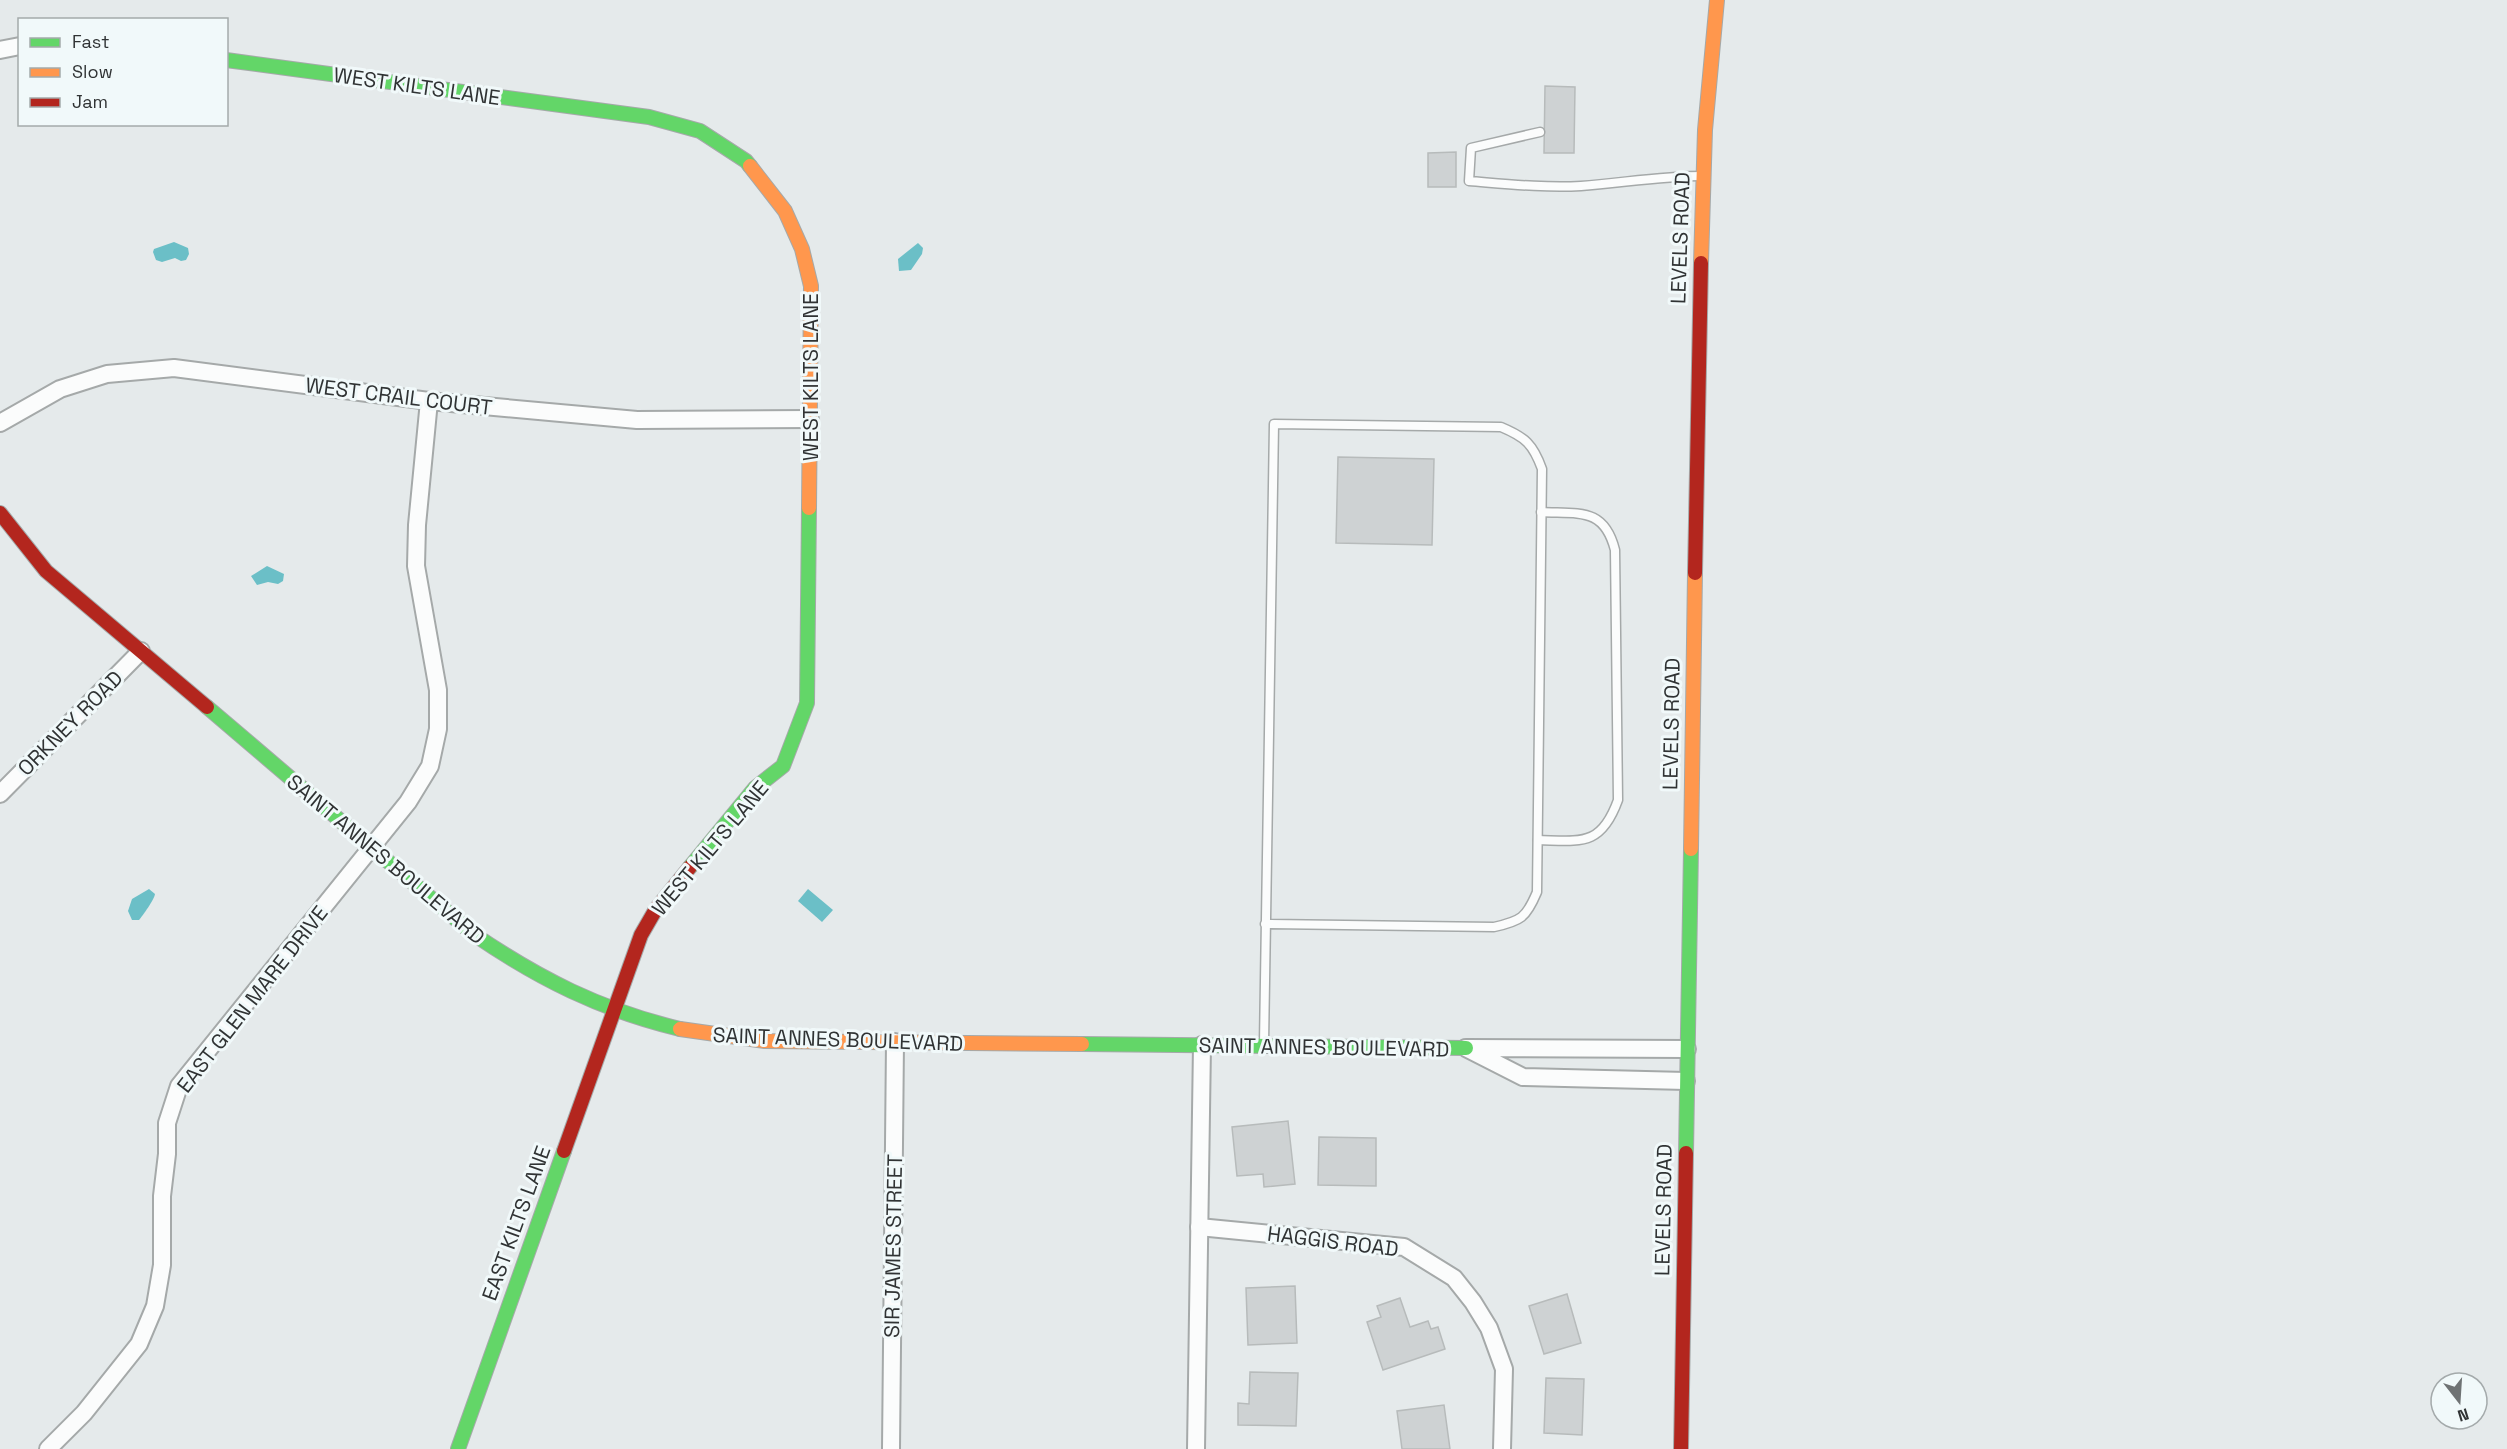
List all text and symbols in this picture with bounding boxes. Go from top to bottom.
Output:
legend [18,18,228,126]
text: Fast [72,30,109,53]
text: Slow [72,60,113,83]
street label: WEST KILTS LANE [332,61,502,111]
text: Jam [72,90,108,113]
street label: LEVELS ROAD [1664,172,1696,304]
street label: WEST KILTS LANE [797,293,824,461]
street label: WEST CRAIL COURT [304,371,494,421]
street label: LEVELS ROAD [1656,658,1686,790]
street label: ORKNEY ROAD [12,665,128,781]
street label: SAINT ANNES BOULEVARD [281,768,491,950]
street label: WEST KILTS LANE [646,775,774,921]
street label: EAST GLEN MARE DRIVE [171,900,333,1098]
street label: SAINT ANNES BOULEVARD [712,1021,964,1057]
street label: SAINT ANNES BOULEVARD [1198,1031,1450,1063]
street label: EAST KILTS LANE [475,1142,557,1304]
street label: LEVELS ROAD [1648,1144,1678,1276]
street label: SIR JAMES STREET [878,1154,908,1338]
street label: HAGGIS ROAD [1266,1220,1400,1262]
north arrow [2429,1371,2489,1431]
text: N [2455,1403,2471,1426]

